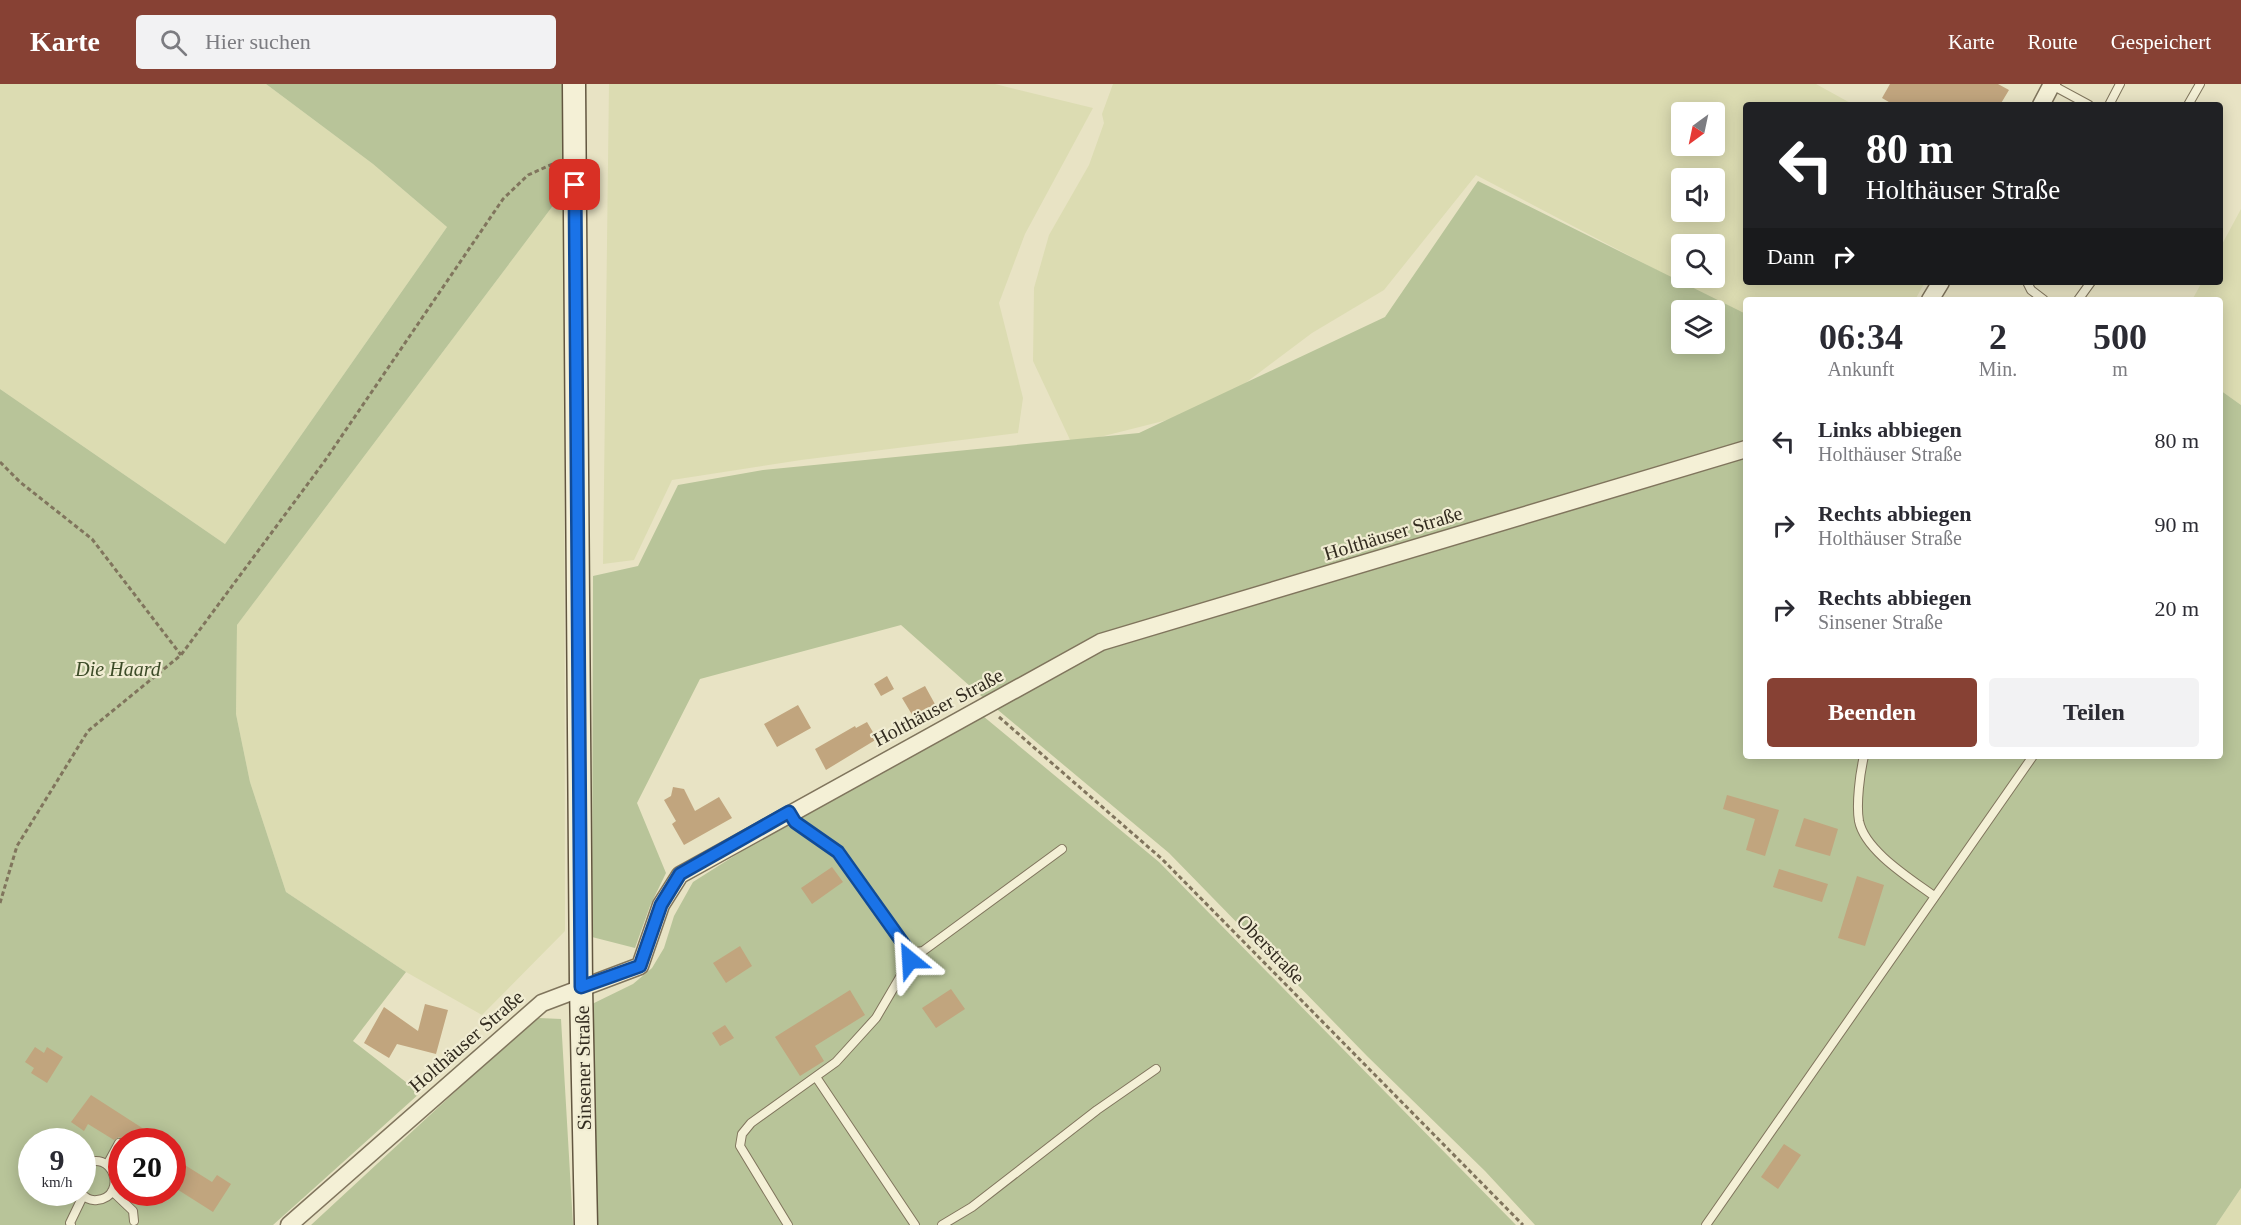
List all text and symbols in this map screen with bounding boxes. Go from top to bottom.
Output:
search box [136,15,556,69]
text: Karte [30,26,100,57]
icon: search [157,26,190,59]
text: Hier suchen [205,29,311,54]
text: Karte [1948,30,1995,54]
text: Route [2028,30,2078,54]
text: Gespeichert [2111,30,2211,54]
north arrow [1671,102,1725,156]
map controls [1671,102,1725,354]
icon: left [1767,126,1845,204]
text: 80 m [1866,126,1954,172]
pin [549,159,600,210]
icon: arrive [558,168,591,201]
button: sound [1671,168,1725,222]
text: Holthäuser Straße [1866,175,2060,205]
button: search [1671,234,1725,288]
icon: right [1827,240,1860,273]
text: Dann [1767,244,1815,269]
button: layers [1671,300,1725,354]
text: 06:34 [1819,317,1903,357]
text: 2 [1989,317,2007,357]
text: 500 [2093,317,2147,357]
text: Ankunft [1828,358,1894,380]
text: Min. [1979,358,2017,380]
text: m [2112,358,2128,380]
text: Links abbiegen [1818,417,1962,442]
icon: left [1767,425,1800,458]
text: 80 m [2154,428,2199,453]
text: Holthäuser Straße [1818,443,1962,465]
street label: Holthäuser Straße [1321,501,1465,565]
text: Rechts abbiegen [1818,501,1971,526]
icon: right [1767,509,1800,542]
text: 90 m [2154,512,2199,537]
text: Holthäuser Straße [1818,527,1962,549]
text: Rechts abbiegen [1818,585,1971,610]
icon: right [1767,593,1800,626]
text: 20 m [2154,596,2199,621]
text: Sinsener Straße [1818,611,1943,633]
park label: Die Haard [74,658,162,680]
street label: Holthäuser Straße [869,663,1007,750]
button: Beenden [1767,678,1977,747]
button: Teilen [1989,678,2199,747]
street label: Oberstraße [1233,910,1309,988]
position arrow [878,928,942,992]
street label: Holthäuser Straße [404,985,528,1096]
street label: Sinsener Straße [571,1005,595,1131]
speed limit sign: 20 [108,1128,186,1206]
text: 9 [50,1143,65,1176]
text: km/h [42,1174,72,1190]

